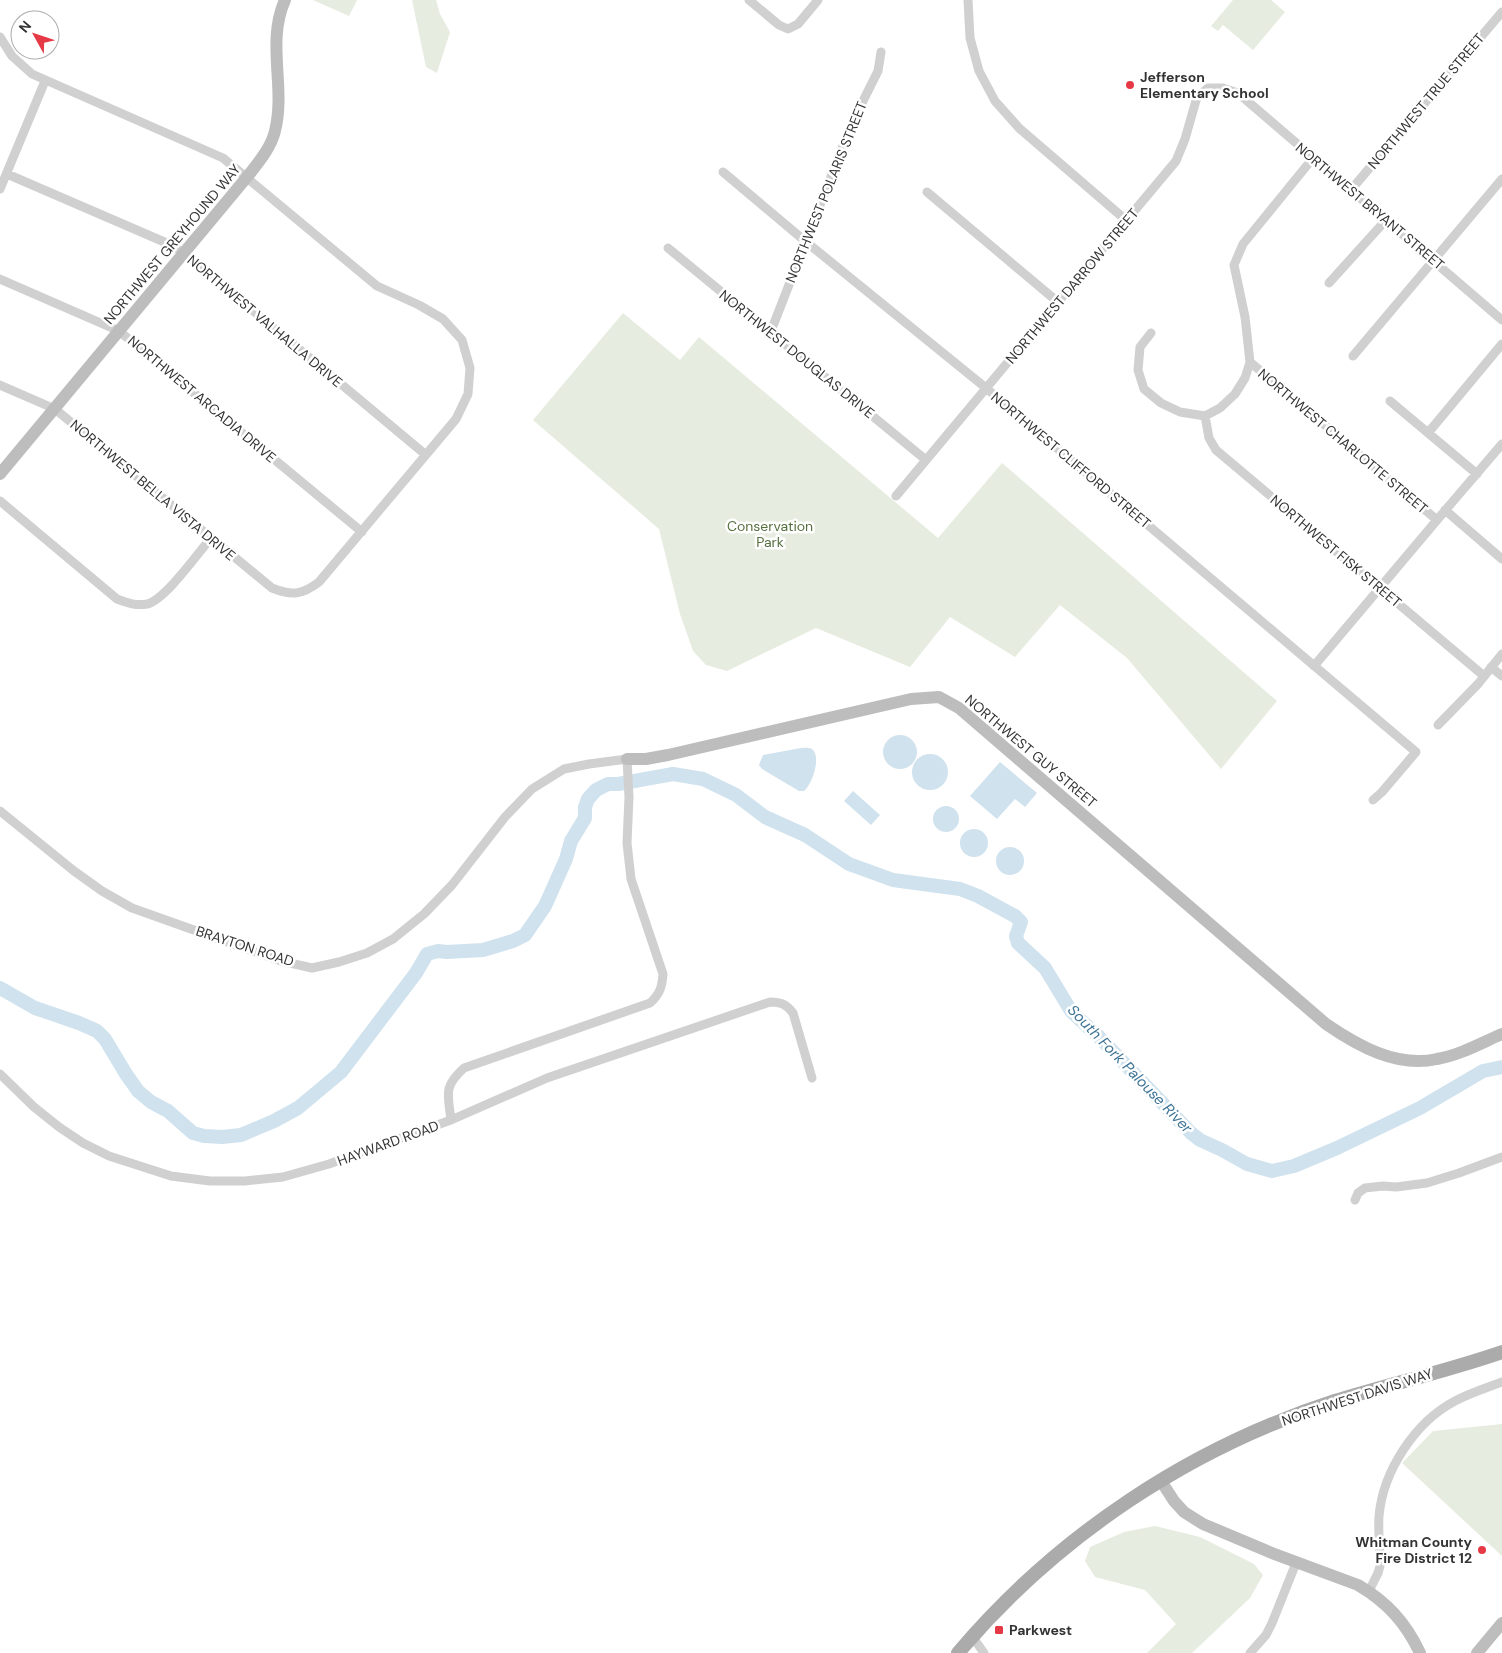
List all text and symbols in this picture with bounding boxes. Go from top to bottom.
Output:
north arrow [10,10,60,60]
text: N [15,17,35,36]
street label: NORTHWEST TRUE STREET [1364,29,1488,173]
place label: Jefferson Elementary School [1140,68,1269,102]
marker: Jefferson Elementary School [1124,79,1136,91]
street label: NORTHWEST POLARIS STREET [781,99,871,285]
street label: NORTHWEST BRYANT STREET [1292,138,1448,274]
street label: NORTHWEST GREYHOUND WAY [100,160,244,328]
street label: NORTHWEST DARROW STREET [1002,204,1142,367]
street label: NORTHWEST VALHALLA DRIVE [184,251,346,391]
street label: NORTHWEST DOUGLAS DRIVE [716,286,878,422]
street label: NORTHWEST ARCADIA DRIVE [124,332,280,466]
street label: NORTHWEST CHARLOTTE STREET [1254,365,1432,517]
street label: NORTHWEST CLIFFORD STREET [987,388,1155,532]
street label: NORTHWEST BELLA VISTA DRIVE [67,416,239,564]
street label: NORTHWEST FISK STREET [1267,491,1405,611]
park label: Conservation Park [727,517,813,551]
street label: NORTHWEST GUY STREET [961,691,1101,811]
street label: BRAYTON ROAD [194,922,296,970]
water label: South Fork Palouse River [1063,1000,1197,1138]
street label: HAYWARD ROAD [335,1116,441,1170]
street label: NORTHWEST DAVIS WAY [1279,1364,1435,1430]
place label: Whitman County Fire District 12 [1355,1533,1473,1567]
marker: Whitman County Fire District 12 [1476,1544,1488,1556]
place label: Parkwest [1009,1621,1072,1639]
marker: Parkwest [993,1624,1005,1636]

